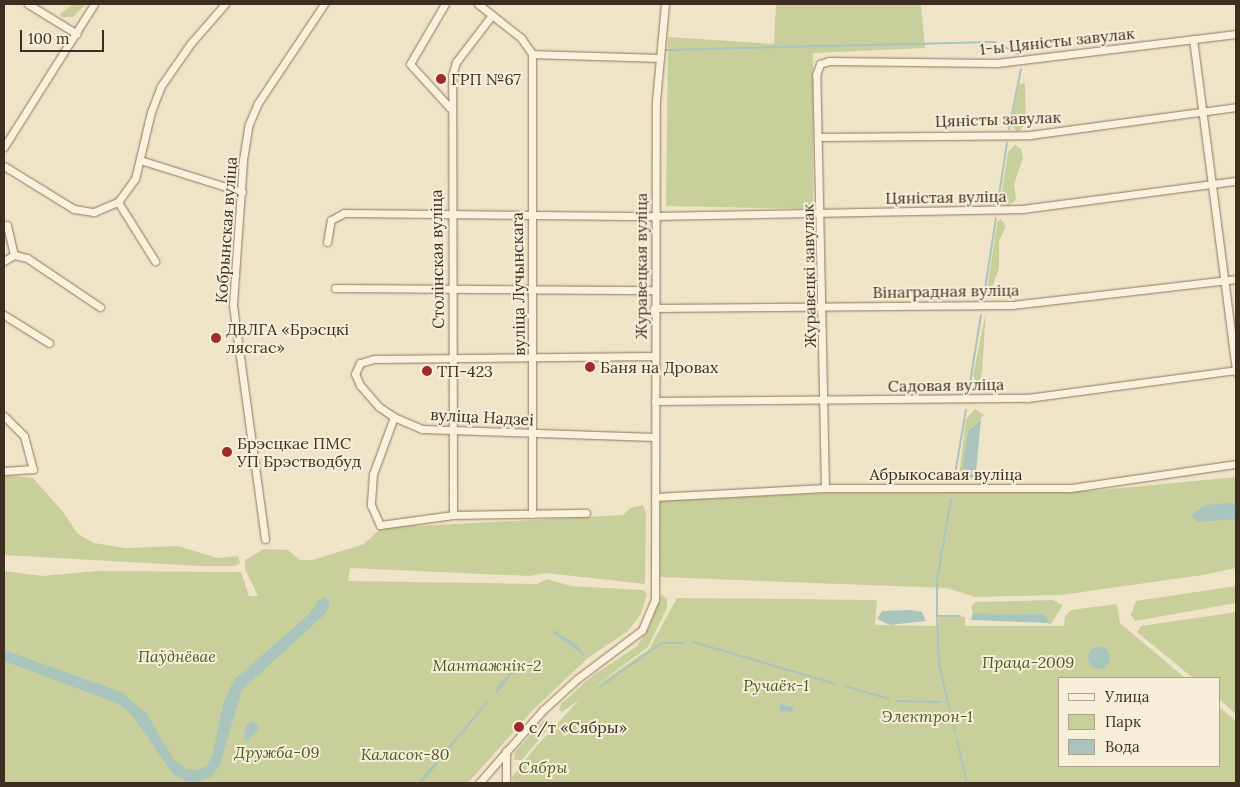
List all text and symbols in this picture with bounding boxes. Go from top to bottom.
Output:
scale bar [22,20,106,52]
street label: 1-ы Цяністы завулак [978,23,1136,59]
text: 100 m [28,29,69,48]
place label: ГРП №67 [451,69,521,89]
marker: ГРП №67 [435,73,447,85]
street label: Цяністы завулак [935,107,1061,131]
street label: Кобрынская вуліца [211,156,241,304]
street label: Цяністая вуліца [885,186,1007,208]
street label: Столінская вуліца [426,189,448,329]
street label: Журавецкая вуліца [631,193,651,339]
street label: Журавецкі завулак [798,204,820,348]
street label: вуліца Лучынскага [507,212,529,356]
street label: Вінаградная вуліца [872,280,1020,302]
place label: ДВЛГА «Брэсцкі лясгас» [226,319,349,357]
marker: ДВЛГА «Брэсцкі лясгас» [210,332,222,344]
place label: Баня на Дровах [600,357,719,377]
place label: ТП-423 [437,361,493,381]
marker: Баня на Дровах [584,361,596,373]
marker: ТП-423 [421,365,433,377]
street label: Садовая вуліца [888,374,1004,396]
street label: вуліца Надзеі [430,405,534,429]
place label: Брэсцкае ПМС УП Брэстводбуд [237,433,361,471]
marker: Брэсцкае ПМС УП Брэстводбуд [221,446,233,458]
street label: Абрыкосавая вуліца [869,464,1023,484]
park label: Паўднёвае [138,646,216,666]
park label: Праца-2009 [982,652,1074,672]
park label: Мантажнік-2 [433,655,541,675]
park label: Ручаёк-1 [743,675,809,695]
legend [1058,677,1220,767]
text: Улица [1105,687,1149,706]
park label: Электрон-1 [881,706,973,726]
text: Парк [1105,712,1141,731]
place label: с/т «Сябры» [529,717,627,737]
marker: с/т «Сябры» [513,721,525,733]
text: Вода [1105,737,1140,756]
park label: Дружба-09 [235,742,319,762]
park label: Каласок-80 [361,744,449,764]
park label: Сябры [519,757,567,777]

